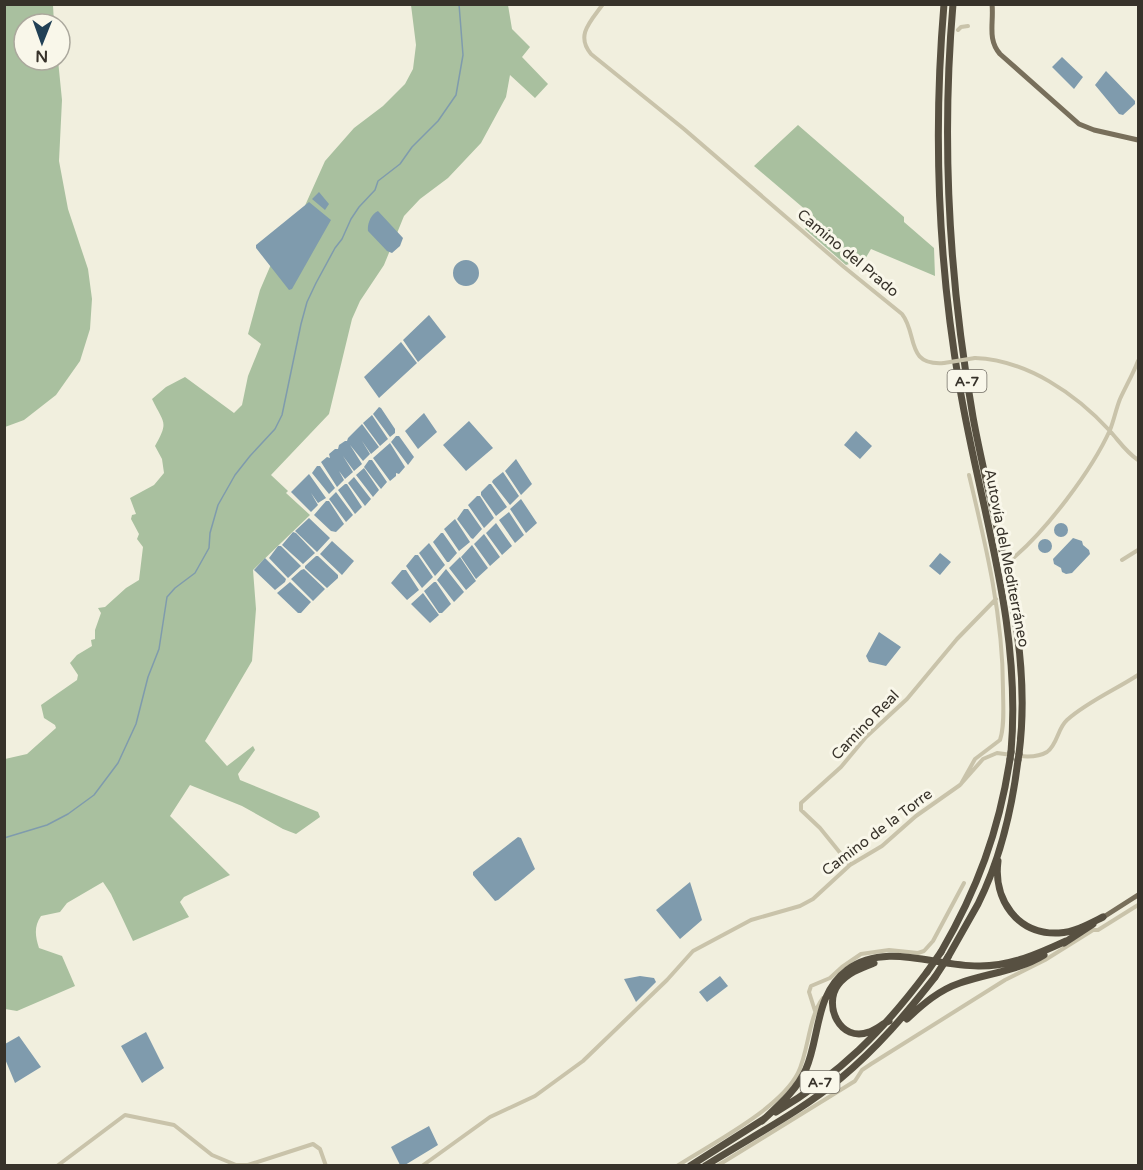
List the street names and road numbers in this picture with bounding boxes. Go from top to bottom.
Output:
street label: Camino del Prado [794,205,902,301]
road number: A-7 [948,370,986,392]
street label: Autovía del Mediterráneo [981,467,1033,649]
street label: Camino Real [827,686,903,764]
street label: Camino de la Torre [818,785,936,879]
road number: A-7 [800,1071,840,1093]

